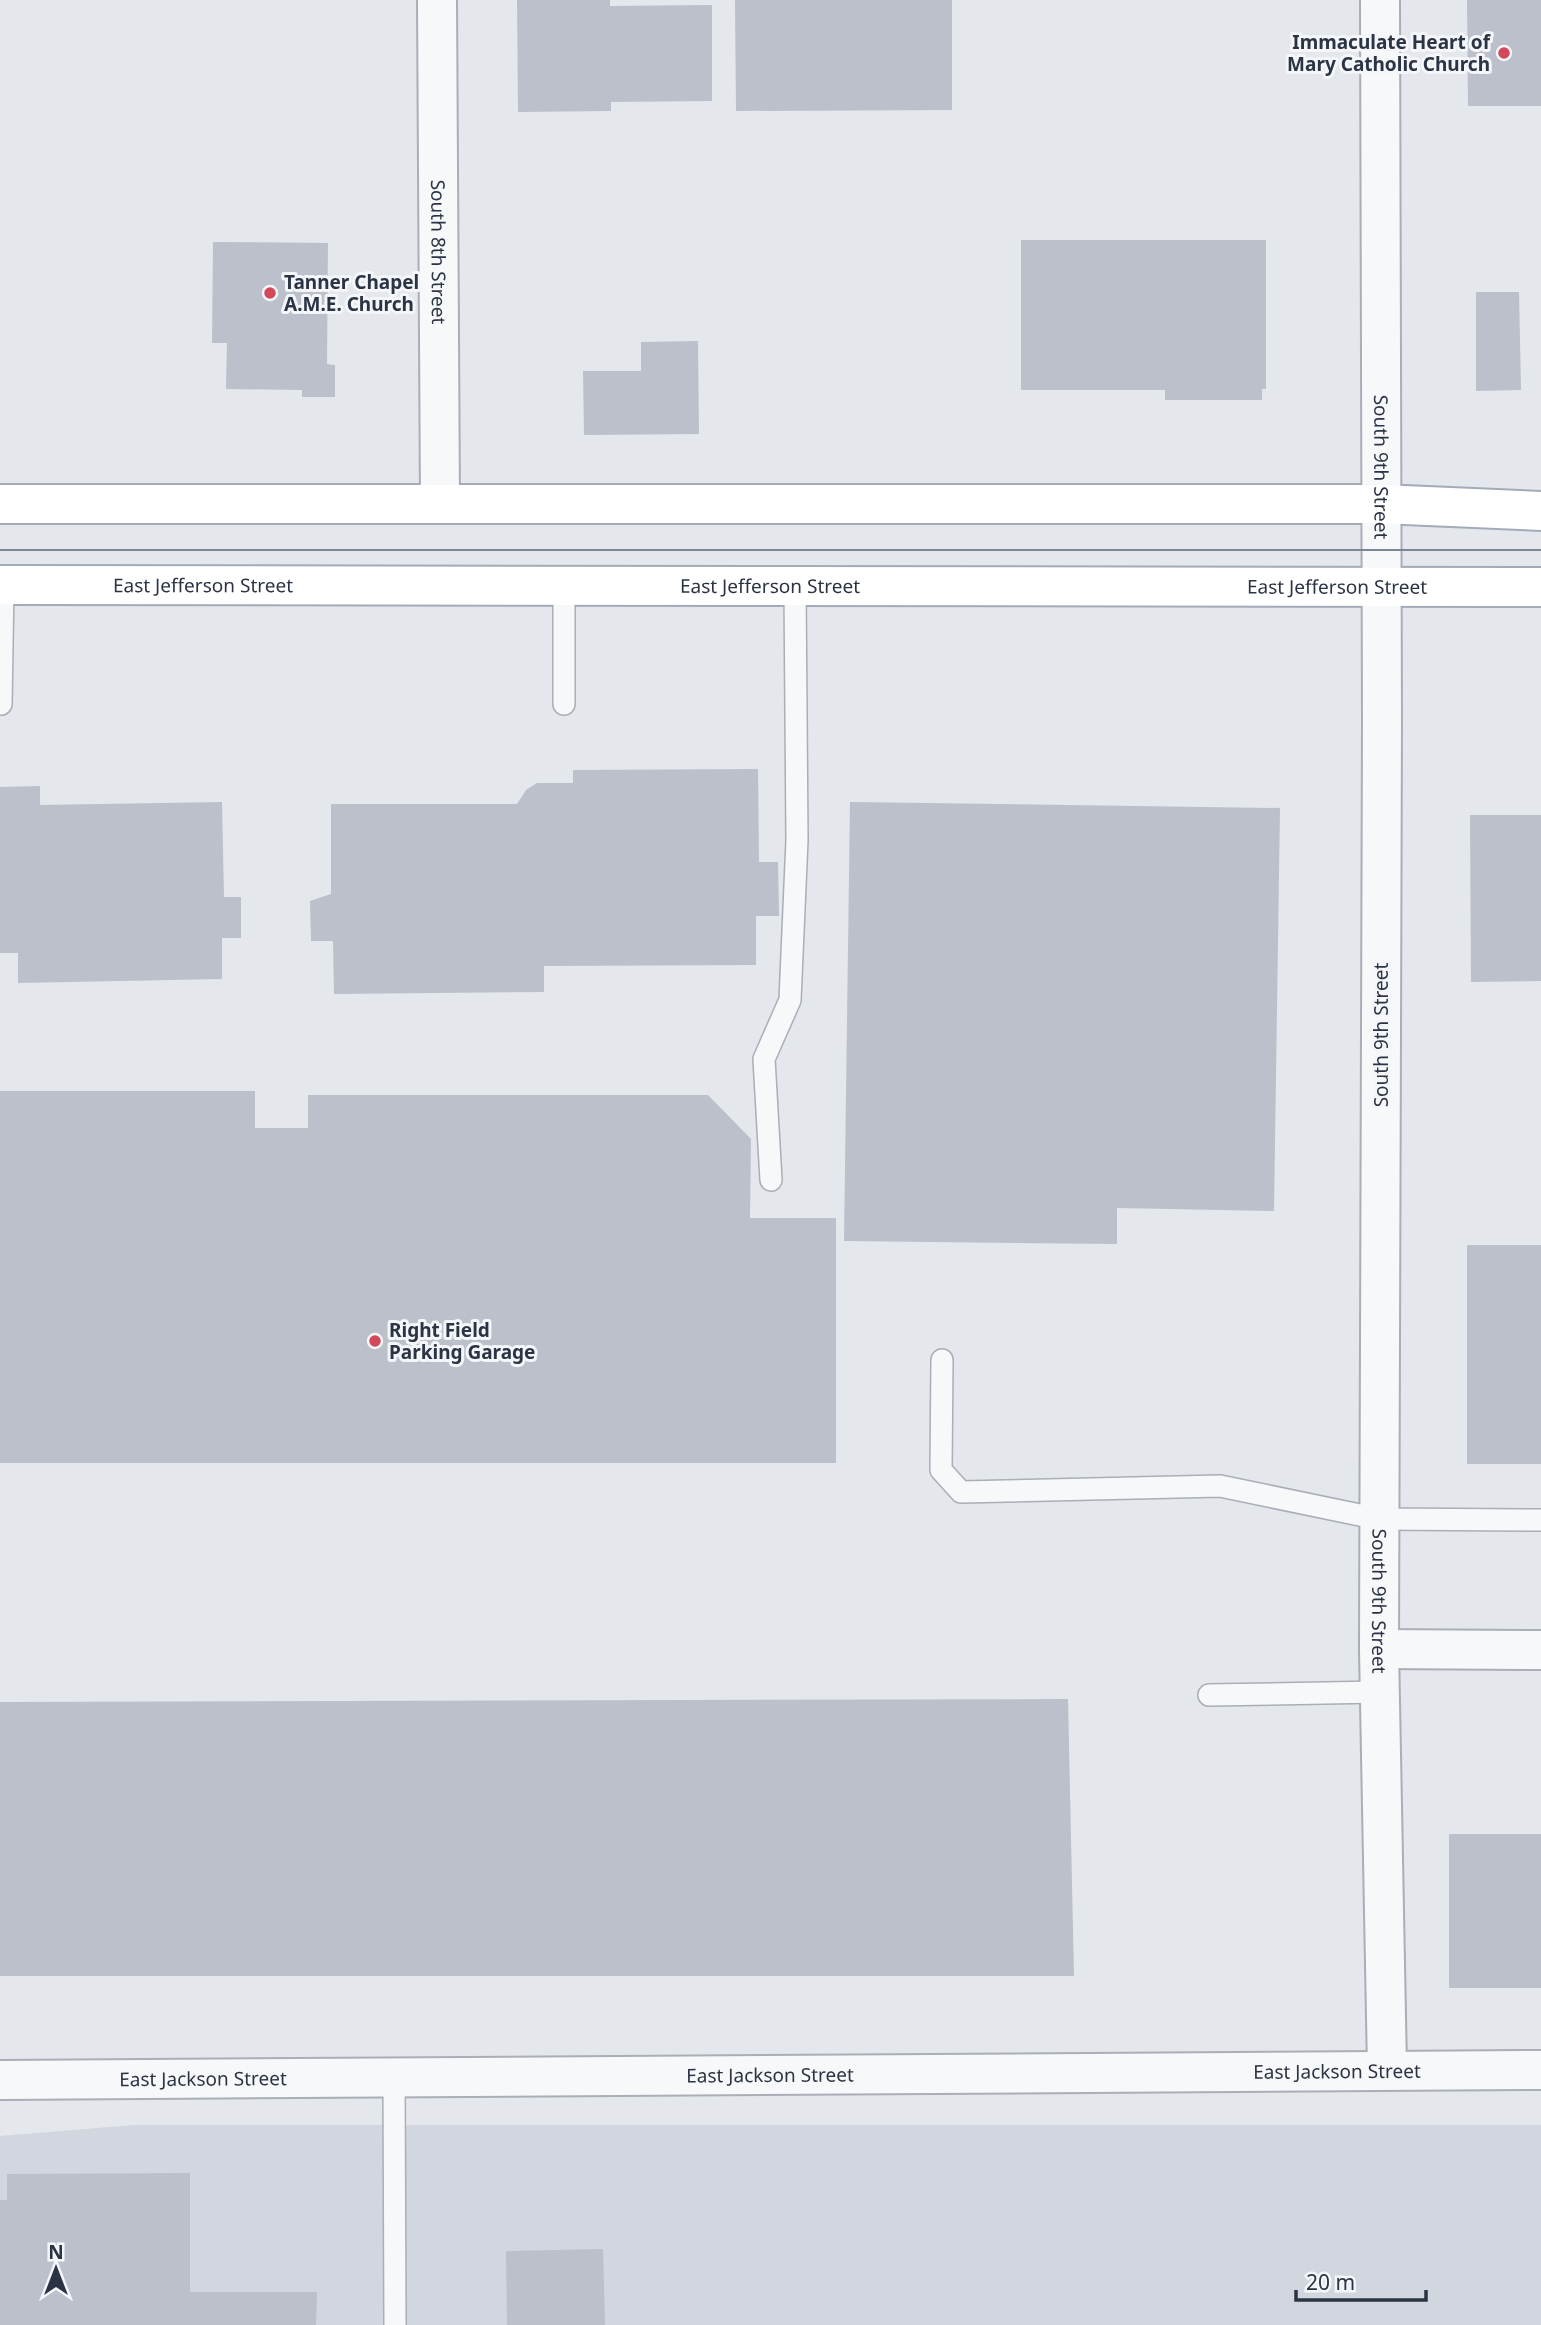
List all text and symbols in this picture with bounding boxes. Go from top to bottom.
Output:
place label: Immaculate Heart of Mary Catholic Church [1287,29,1492,77]
marker: Immaculate Heart of Mary Catholic Church [1496,45,1512,61]
street label: South 8th Street [425,180,452,325]
place label: Tanner Chapel A.M.E. Church [284,269,419,317]
marker: Tanner Chapel A.M.E. Church [262,285,278,301]
street label: South 9th Street [1368,395,1394,540]
street label: East Jefferson Street [113,572,293,598]
street label: East Jefferson Street [680,573,860,599]
street label: East Jefferson Street [1247,574,1427,600]
street label: South 9th Street [1368,963,1394,1107]
place label: Right Field Parking Garage [389,1317,535,1365]
marker: Right Field Parking Garage [367,1333,383,1349]
street label: South 9th Street [1366,1529,1392,1674]
street label: East Jackson Street [1253,2058,1421,2085]
street label: East Jackson Street [686,2061,854,2089]
street label: East Jackson Street [119,2065,287,2092]
north arrow [21,2234,91,2304]
text: N [48,2239,64,2265]
scale bar [1296,2258,1426,2302]
text: 20 m [1306,2268,1355,2296]

